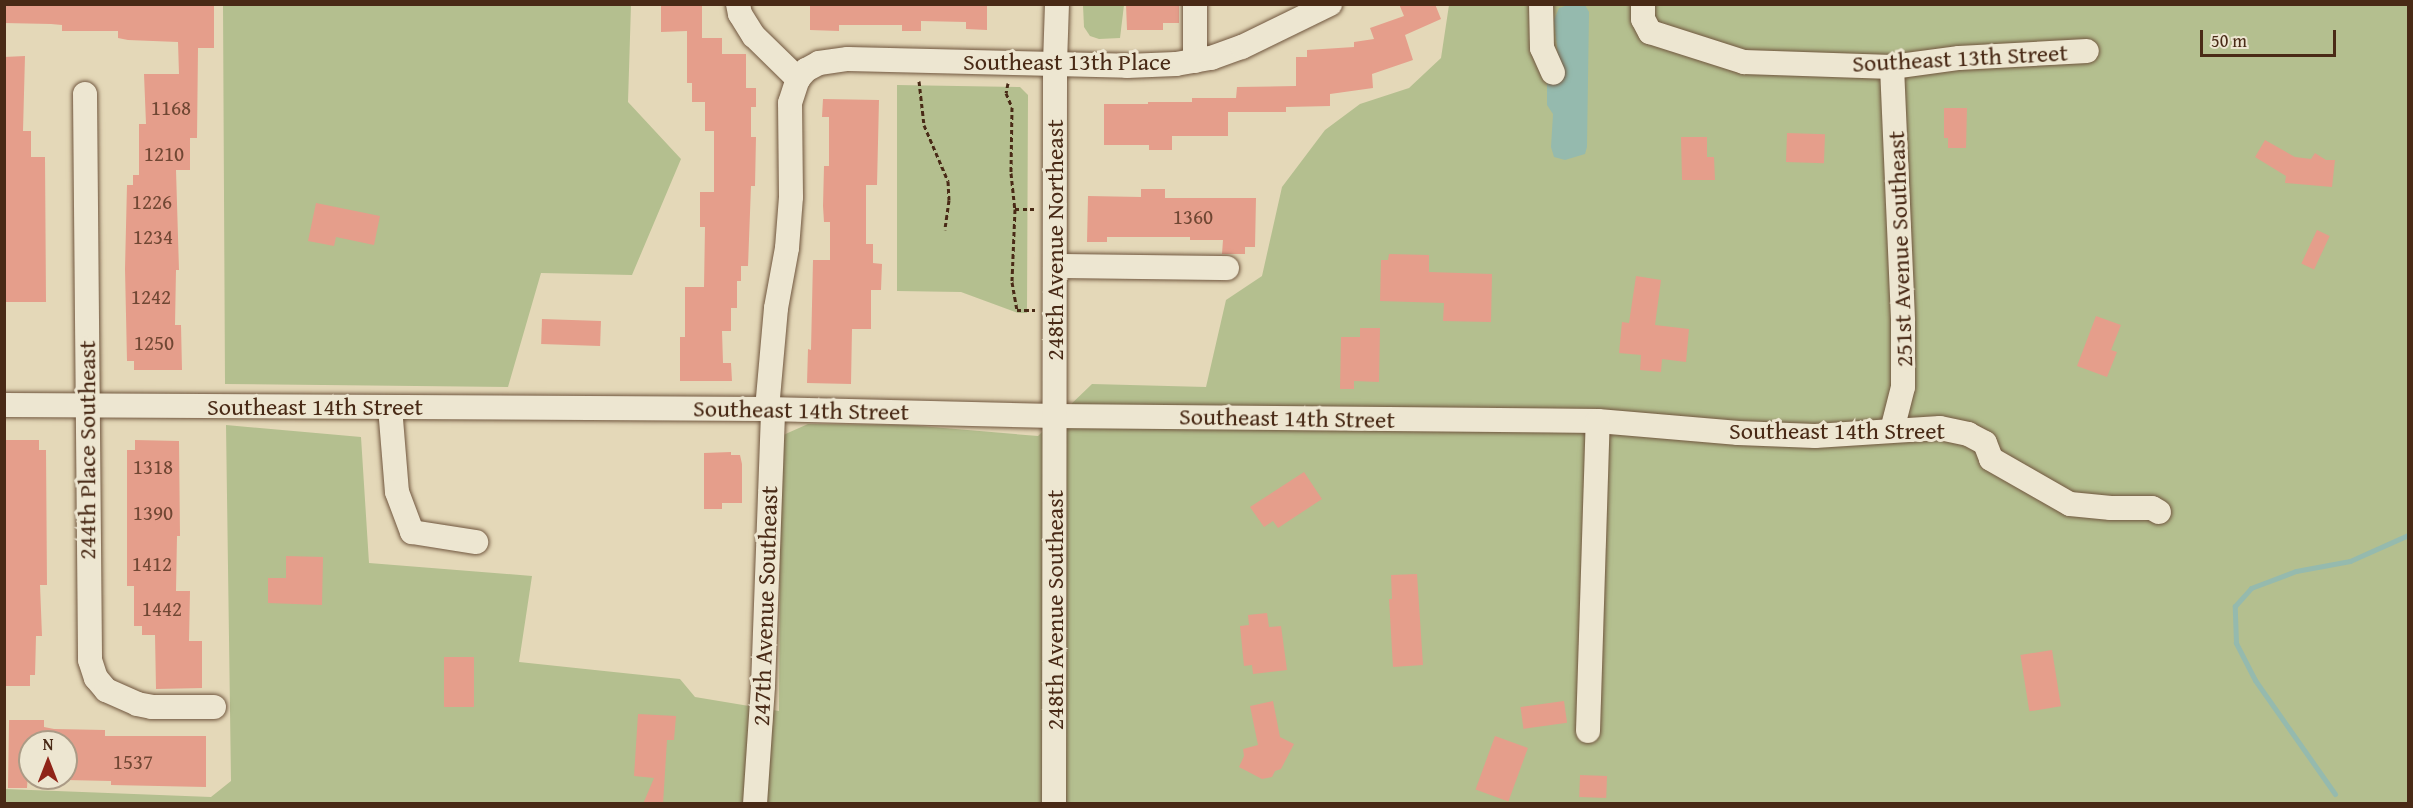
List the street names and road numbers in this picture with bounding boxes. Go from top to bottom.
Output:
street label: Southeast 13th Street [1851,38,2069,78]
street label: Southeast 13th Place [963,48,1171,76]
street label: 248th Avenue Northeast [1041,119,1069,361]
street label: 251st Avenue Southeast [1881,130,1919,368]
street label: 244th Place Southeast [73,340,101,560]
street label: Southeast 14th Street [207,393,423,421]
street label: Southeast 14th Street [693,394,909,426]
street label: Southeast 14th Street [1179,402,1395,434]
street label: Southeast 14th Street [1729,417,1945,445]
street label: 247th Avenue Southeast [746,485,784,727]
street label: 248th Avenue Southeast [1041,490,1069,730]

